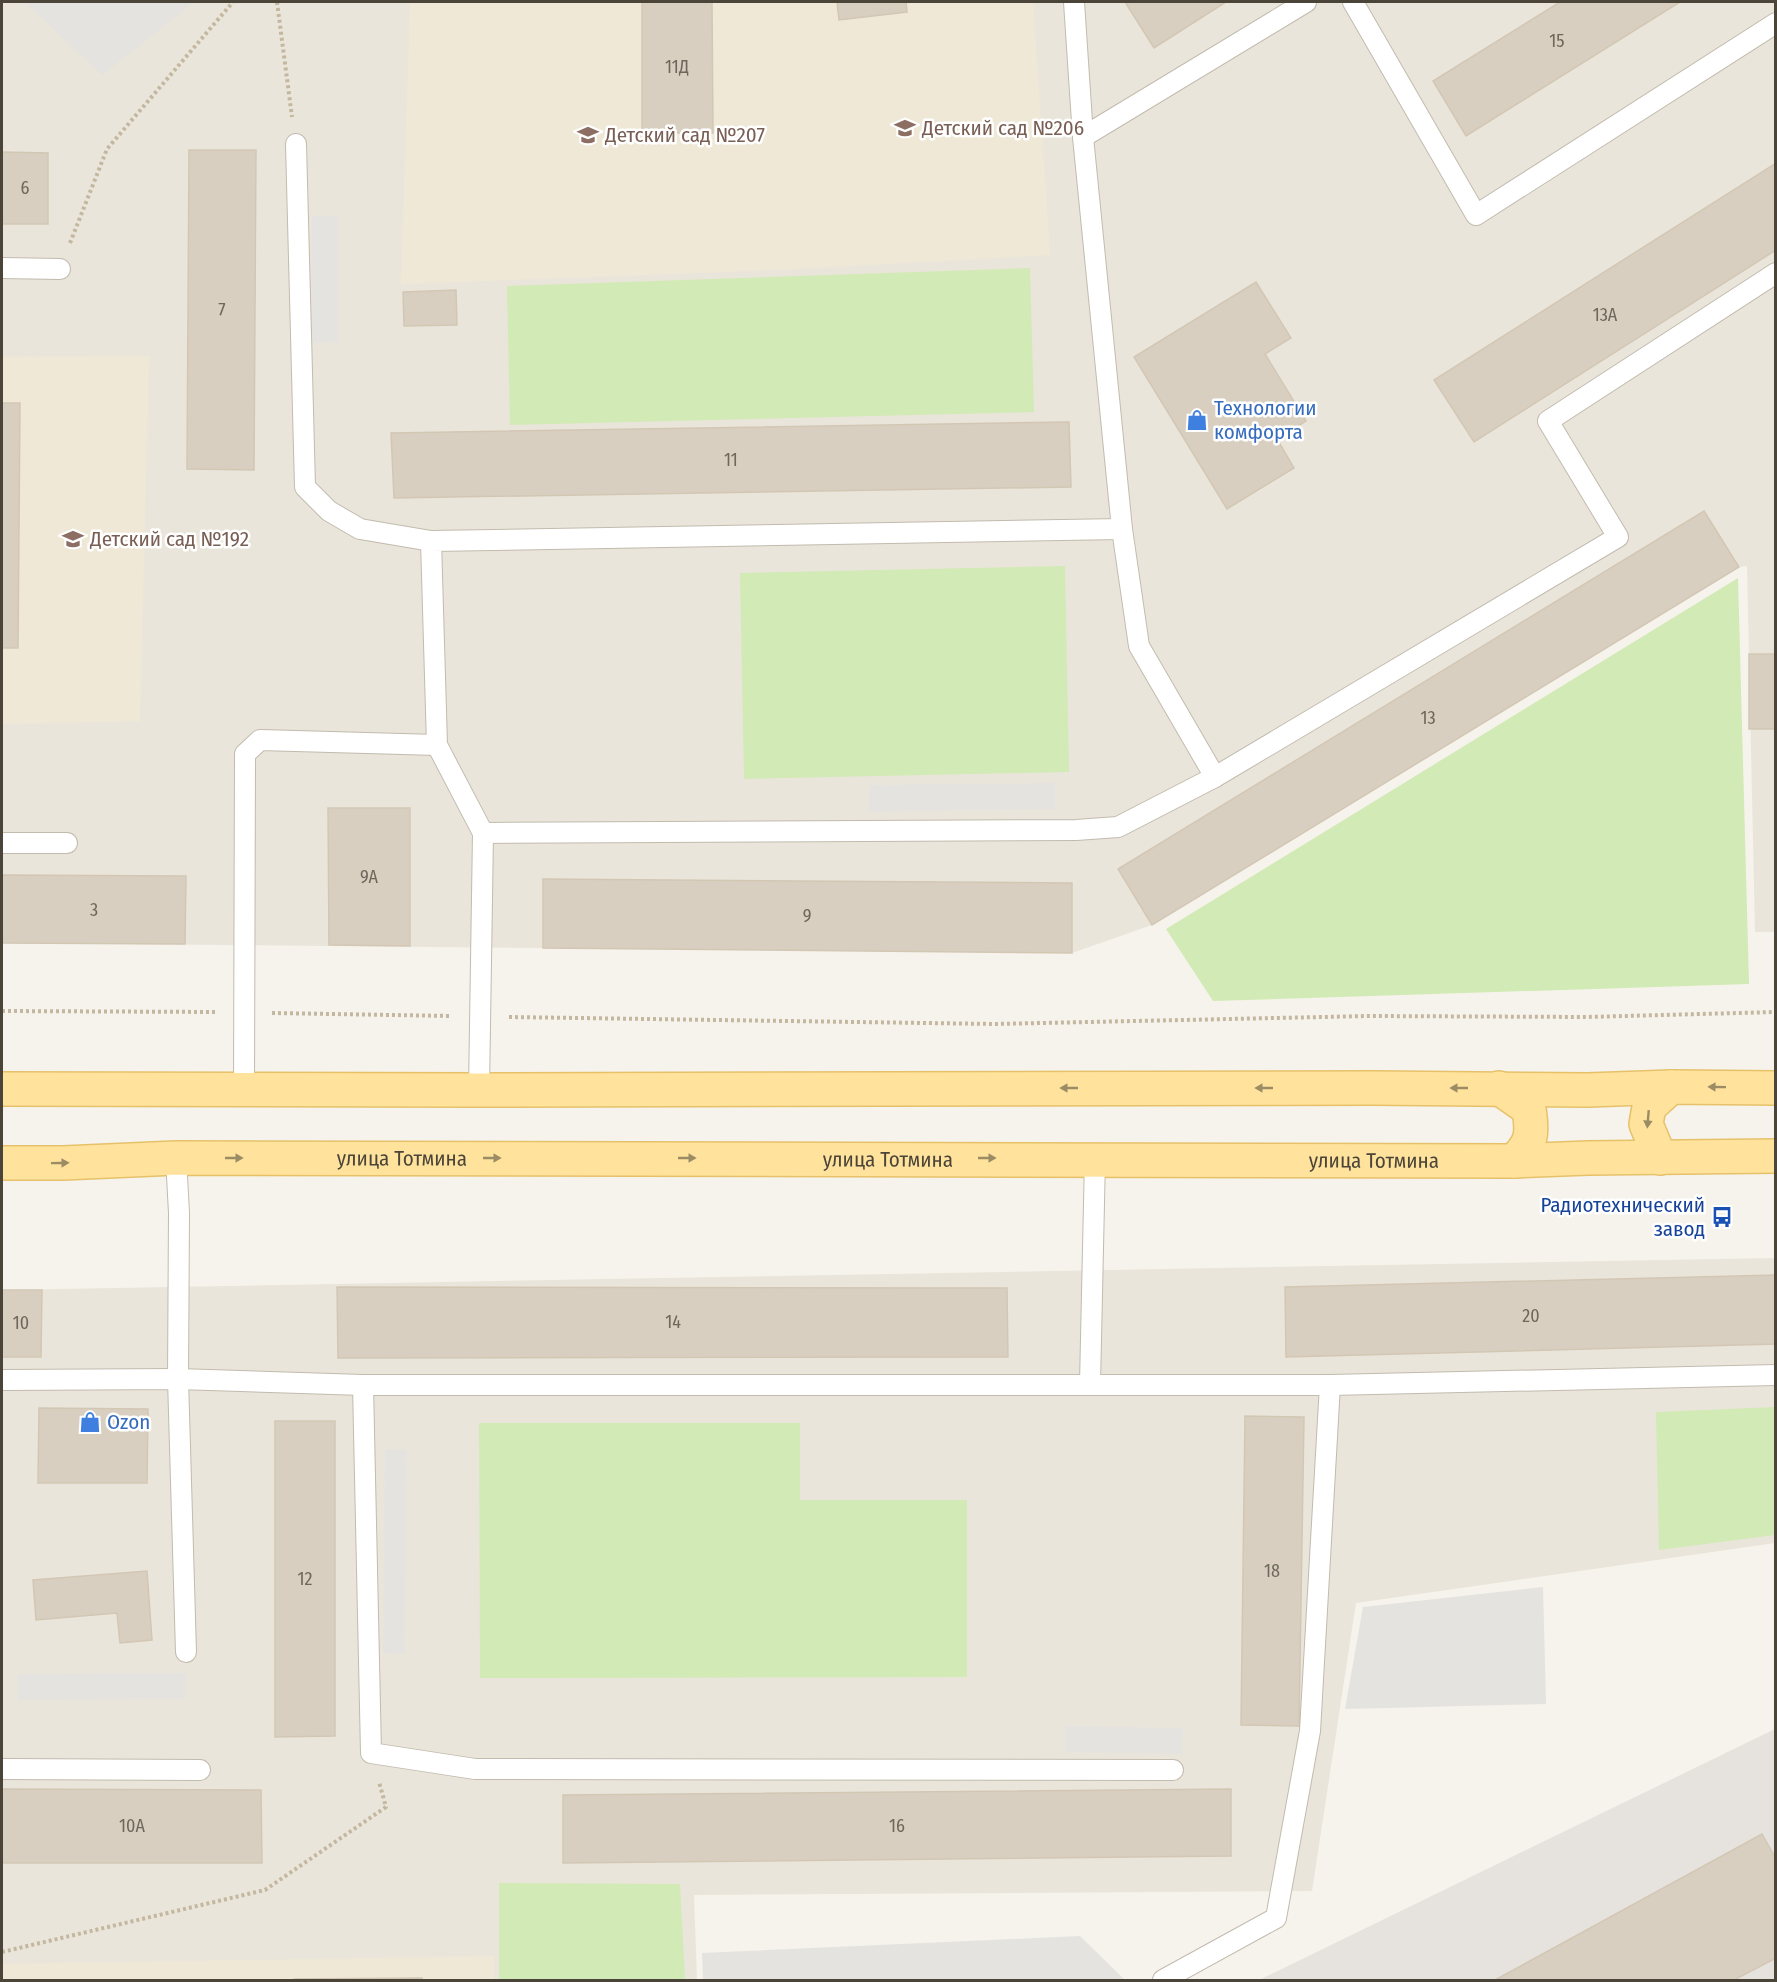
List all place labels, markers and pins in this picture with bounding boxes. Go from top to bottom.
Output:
place label: Детский сад №206 [921,115,1084,141]
school or university icon: Детский сад №206 [893,116,917,140]
place label: Детский сад №207 [604,122,765,148]
school or university icon: Детский сад №207 [576,123,600,147]
place label: Технологии комфорта [1214,395,1317,445]
shop icon: Технологии комфорта [1185,408,1209,432]
place label: Детский сад №192 [89,526,249,552]
school or university icon: Детский сад №192 [61,527,85,551]
place label: Радиотехнический завод [1540,1192,1705,1242]
bus stop icon: Радиотехнический завод [1710,1205,1734,1229]
place label: Ozon [107,1409,150,1435]
shop icon: Ozon [78,1410,102,1434]

